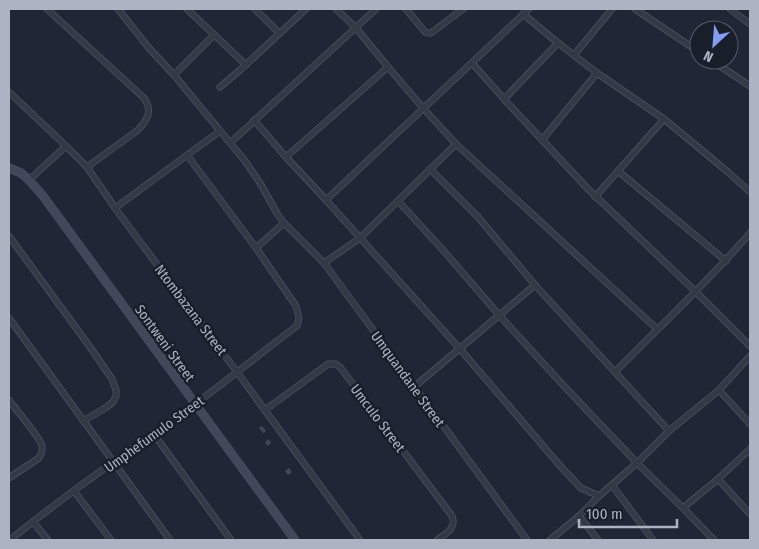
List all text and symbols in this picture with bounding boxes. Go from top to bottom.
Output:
north arrow [689,20,739,70]
text: N [701,47,716,66]
street label: Ntombazana Street [151,262,231,359]
street label: Sontweni Street [131,301,198,385]
street label: Umquandane Street [367,328,448,431]
street label: Umculo Street [346,381,409,456]
street label: Umphefumulo Street [101,392,208,476]
scale bar [579,496,676,528]
text: 100 m [586,505,623,523]

